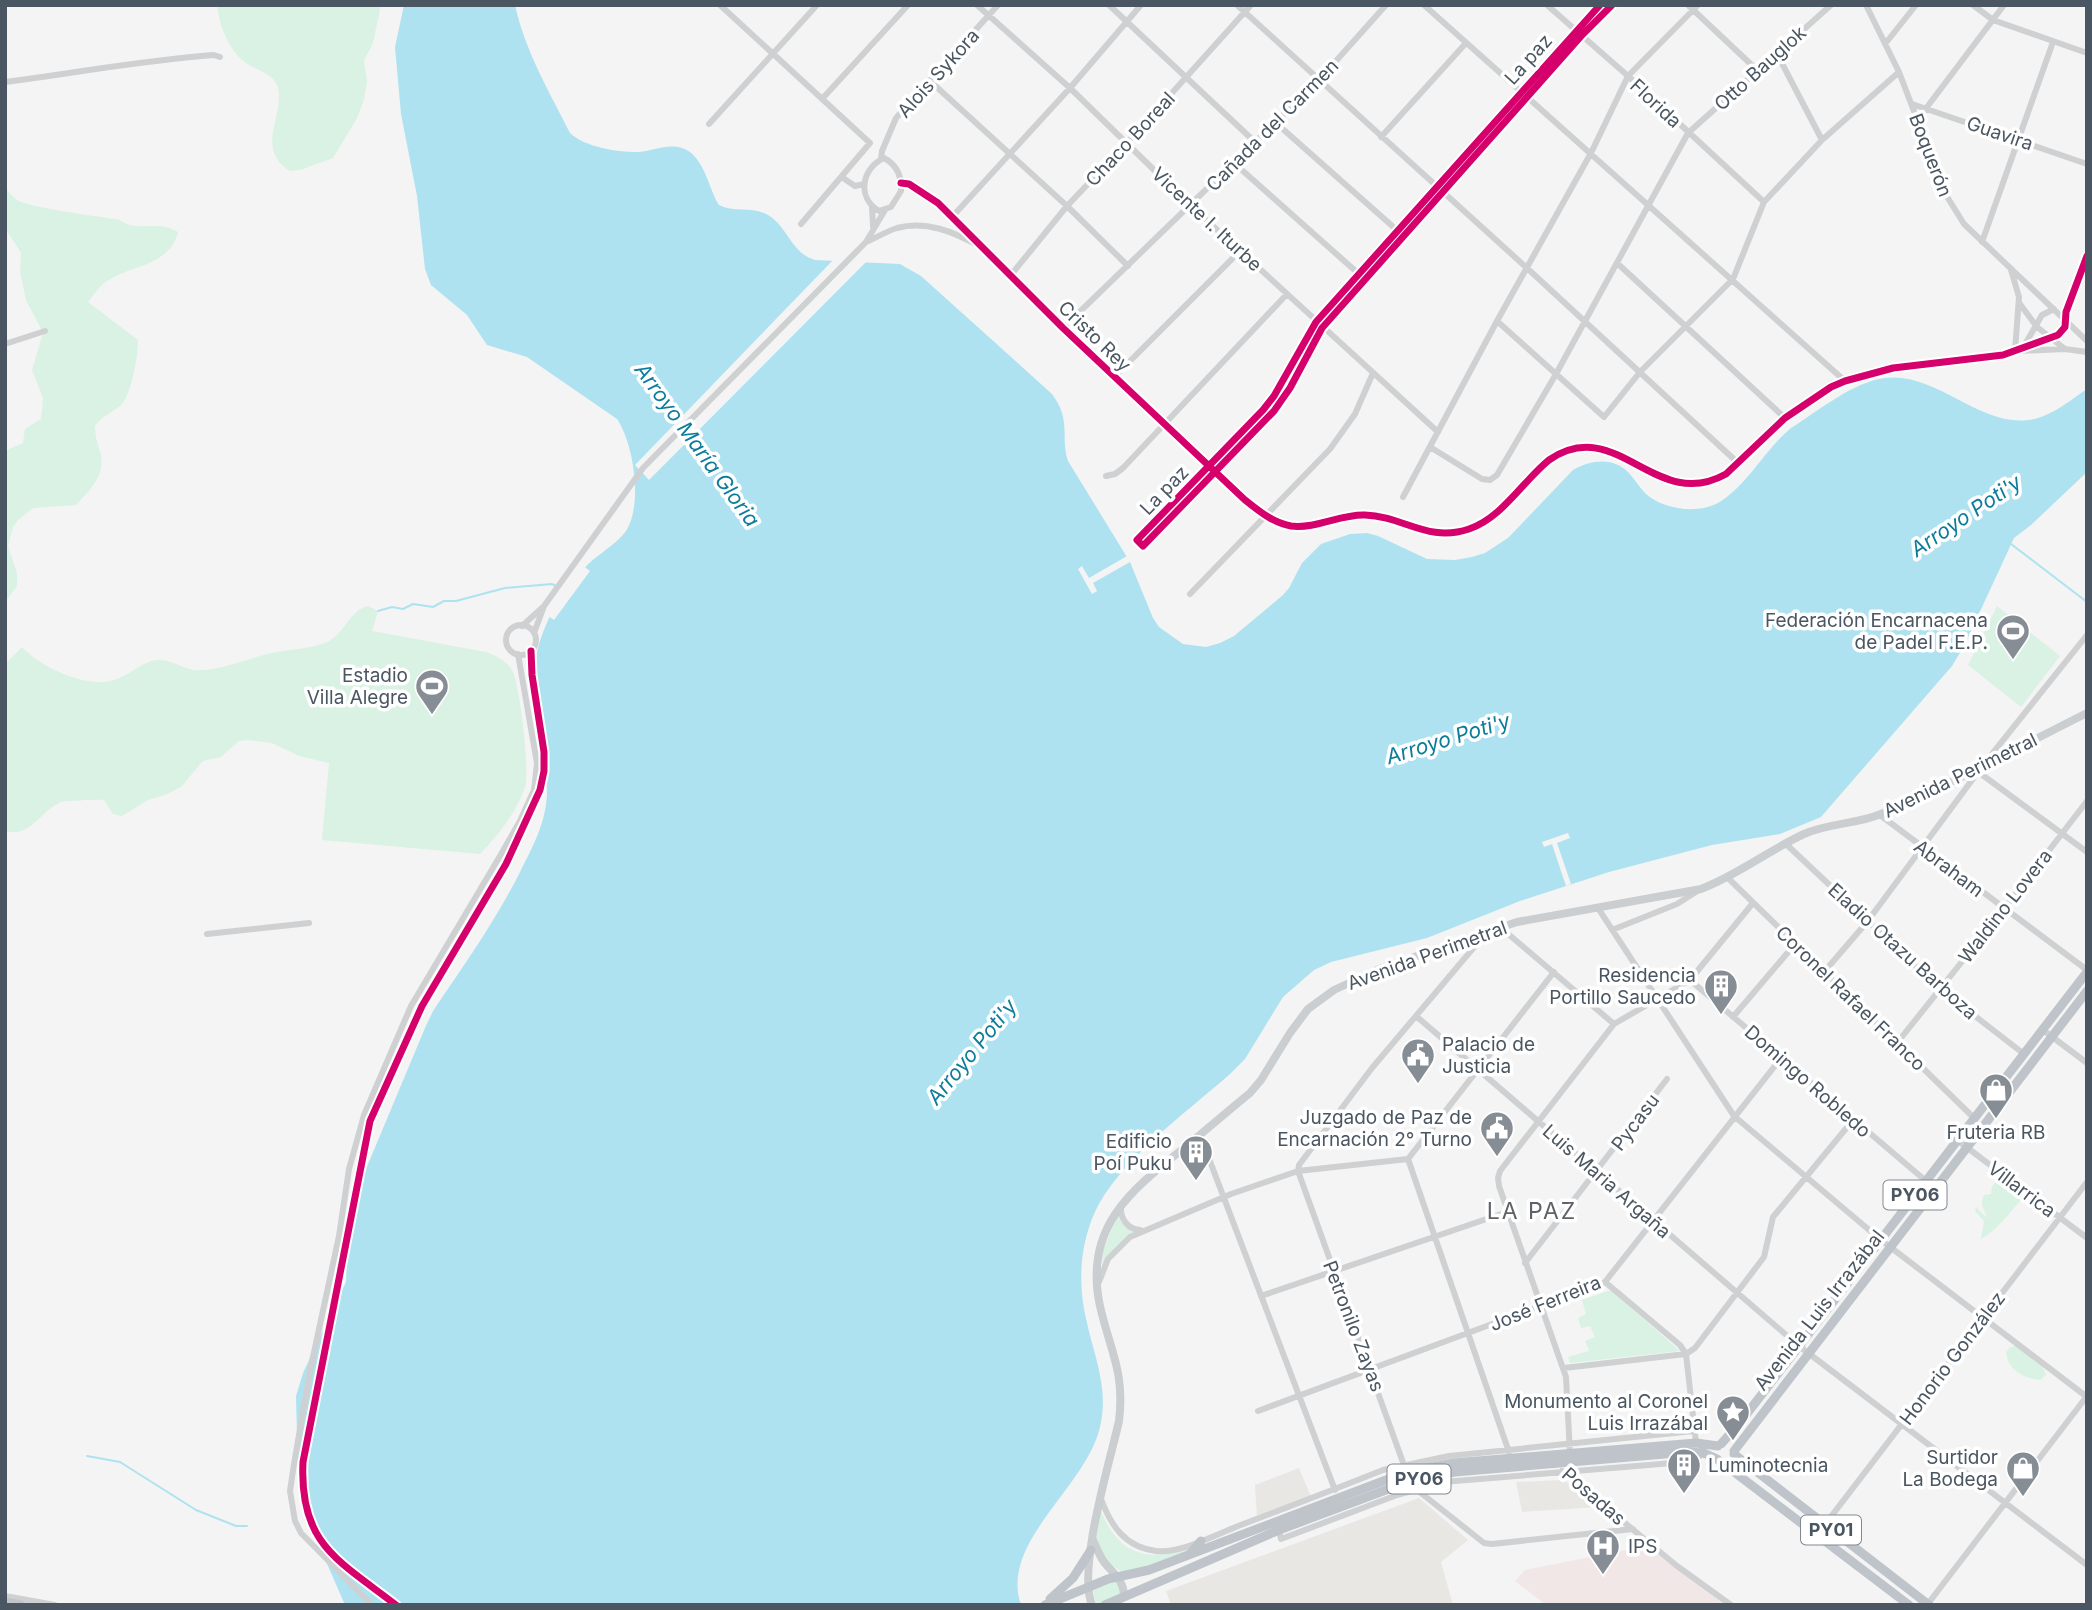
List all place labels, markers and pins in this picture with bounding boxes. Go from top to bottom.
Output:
place label: Federación Encarnacena de Padel F.E.P. [1765,609,1988,654]
sports icon: Federación Encarnacena de Padel F.E.P. [1994,612,2032,661]
place label: Estadio Villa Alegre [307,664,408,709]
sports icon: Estadio Villa Alegre [413,667,451,716]
place label: Residencia Portillo Saucedo [1549,964,1696,1009]
building icon: Residencia Portillo Saucedo [1702,967,1740,1016]
place label: Palacio de Justicia [1442,1033,1535,1078]
public building icon: Palacio de Justicia [1399,1036,1437,1085]
shop icon: Fruteria RB [1977,1071,2015,1120]
place label: Juzgado de Paz de Encarnación 2° Turno [1277,1106,1472,1151]
public building icon: Juzgado de Paz de Encarnación 2° Turno [1478,1109,1516,1158]
place label: Fruteria RB [1947,1121,2045,1144]
place label: Edificio Poí Puku [1094,1130,1172,1175]
building icon: Edificio Poí Puku [1177,1133,1215,1182]
place label: Monumento al Coronel Luis Irrazábal [1504,1390,1708,1435]
place icon: Monumento al Coronel Luis Irrazábal [1714,1393,1752,1442]
building icon: Luminotecnia [1665,1446,1703,1495]
place label: Surtidor La Bodega [1902,1446,1998,1491]
shop icon: Surtidor La Bodega [2004,1449,2042,1498]
place label: Luminotecnia [1708,1454,1828,1477]
hospital icon: IPS [1584,1527,1622,1576]
place label: IPS [1628,1535,1657,1558]

